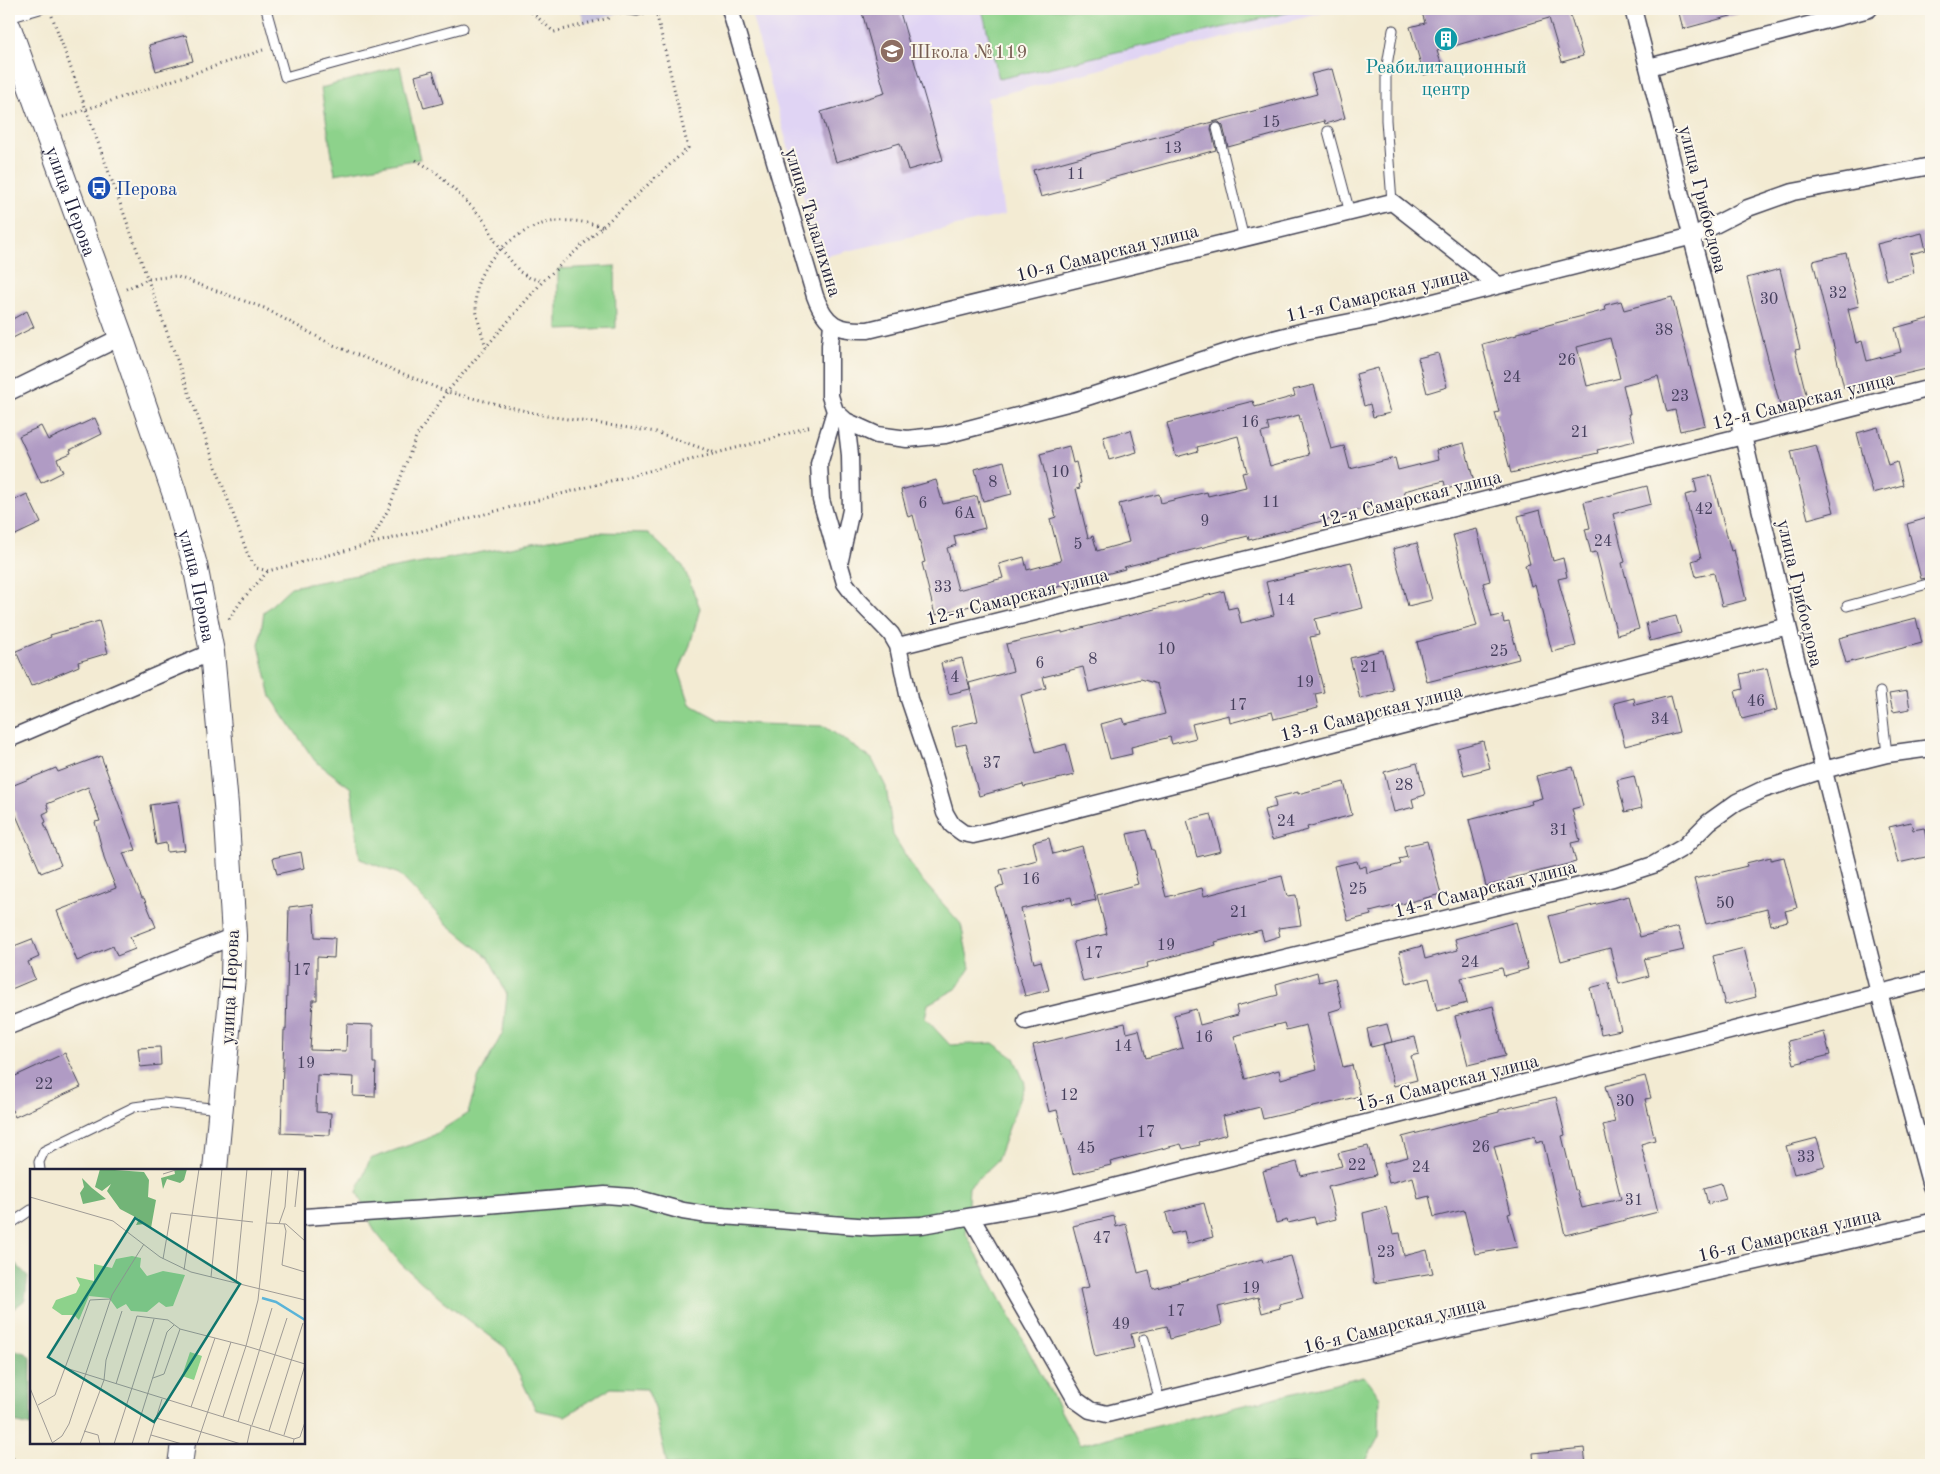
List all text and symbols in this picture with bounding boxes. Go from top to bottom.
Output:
building icon: Реабилитационный центр [1433,26,1459,52]
school or university icon: Школа №119 [879,38,905,64]
place label: Школа №119 [910,44,1028,63]
place label: Реабилитационный центр [1365,59,1527,100]
house number: 15 [1262,115,1280,131]
street label: улица Грибоедова [1674,124,1729,276]
house number: 13 [1164,141,1182,157]
street label: улица Перова [41,144,98,260]
street label: улица Талалихина [780,146,843,300]
house number: 11 [1067,167,1085,183]
bus stop icon: Перова [86,175,112,201]
place label: Перова [116,181,178,200]
street label: 10-я Самарская улица [1014,222,1201,286]
street label: 11-я Самарская улица [1284,266,1472,327]
house number: 32 [1829,286,1847,302]
house number: 30 [1760,292,1778,308]
house number: 38 [1655,323,1673,339]
house number: 26 [1558,353,1576,369]
house number: 24 [1503,370,1521,386]
street label: 12-я Самарская улица [1710,370,1897,434]
house number: 23 [1671,389,1689,405]
house number: 16 [1241,415,1259,431]
house number: 21 [1571,425,1589,441]
house number: 10 [1051,465,1069,481]
street label: 12-я Самарская улица [1317,468,1504,532]
house number: 8 [988,475,998,491]
house number: 11 [1262,495,1280,511]
house number: 6 [918,496,928,512]
house number: 42 [1695,502,1713,518]
house number: 6А [954,506,976,522]
house number: 9 [1200,514,1210,530]
street label: улица Грибоедова [1772,518,1825,670]
street label: улица Перова [173,527,217,645]
house number: 24 [1594,534,1612,550]
house number: 5 [1073,537,1083,553]
street label: 12-я Самарская улица [924,566,1111,630]
house number: 33 [934,580,952,596]
house number: 14 [1277,593,1295,609]
house number: 10 [1157,642,1175,658]
house number: 25 [1490,644,1508,660]
house number: 8 [1088,652,1098,668]
house number: 6 [1035,656,1045,672]
house number: 21 [1360,660,1378,676]
house number: 4 [950,670,960,686]
house number: 19 [1296,675,1314,691]
street label: 13-я Самарская улица [1278,682,1465,746]
house number: 46 [1747,694,1765,710]
house number: 17 [1229,698,1247,714]
house number: 34 [1651,712,1669,728]
house number: 37 [983,756,1001,772]
house number: 28 [1395,778,1413,794]
house number: 24 [1277,814,1295,830]
house number: 31 [1550,823,1568,839]
street label: 14-я Самарская улица [1392,858,1579,922]
house number: 16 [1022,872,1040,888]
house number: 25 [1349,882,1367,898]
house number: 50 [1716,896,1734,912]
house number: 21 [1230,905,1248,921]
street label: улица Перова [219,928,244,1045]
house number: 19 [1157,938,1175,954]
house number: 17 [1085,946,1103,962]
house number: 24 [1461,955,1479,971]
house number: 17 [293,963,311,979]
house number: 16 [1195,1030,1213,1046]
house number: 14 [1114,1039,1132,1055]
street label: 15-я Самарская улица [1354,1052,1541,1116]
house number: 19 [297,1056,315,1072]
house number: 22 [35,1077,53,1093]
house number: 12 [1060,1088,1078,1104]
house number: 30 [1616,1094,1634,1110]
house number: 17 [1137,1125,1155,1141]
house number: 26 [1472,1140,1490,1156]
house number: 45 [1077,1141,1095,1157]
house number: 33 [1797,1150,1815,1166]
house number: 22 [1348,1158,1366,1174]
house number: 24 [1412,1160,1430,1176]
inset map [30,1169,305,1444]
house number: 31 [1625,1193,1643,1209]
street label: 16-я Самарская улица [1696,1206,1884,1267]
house number: 47 [1093,1231,1111,1247]
house number: 23 [1377,1245,1395,1261]
house number: 19 [1242,1281,1260,1297]
street label: 16-я Самарская улица [1301,1294,1488,1358]
house number: 17 [1167,1304,1185,1320]
house number: 49 [1112,1317,1130,1333]

